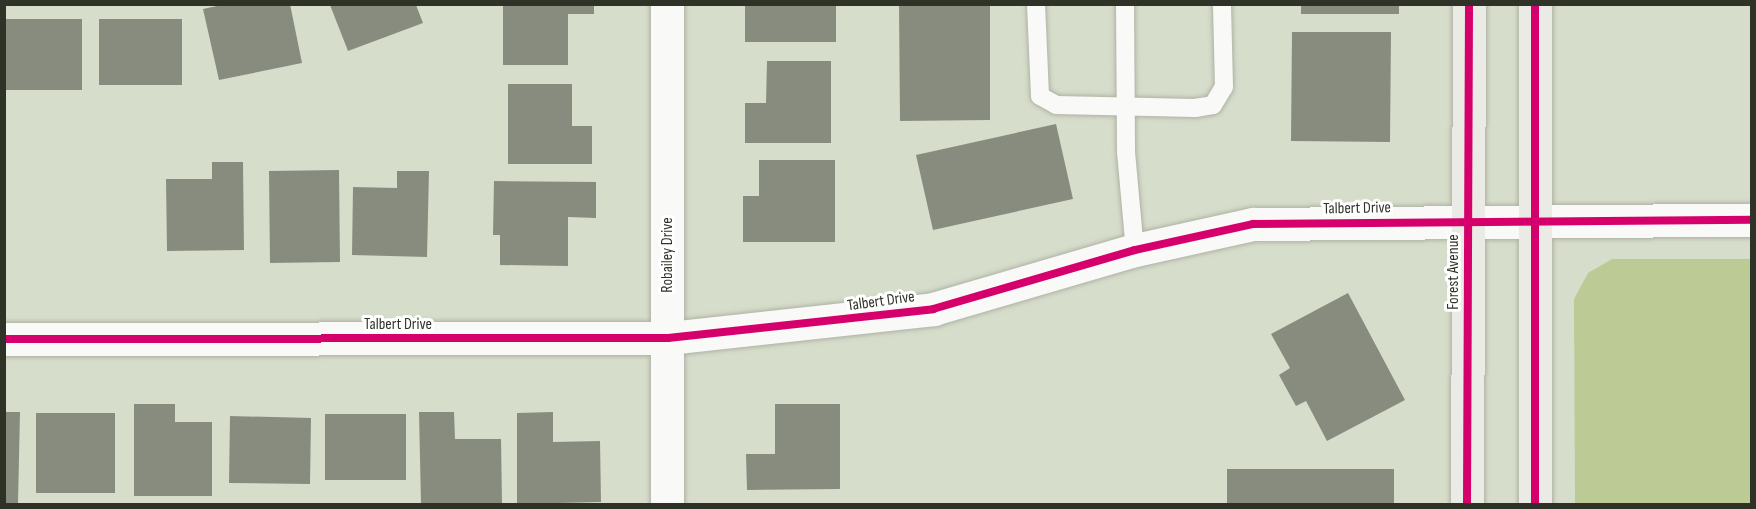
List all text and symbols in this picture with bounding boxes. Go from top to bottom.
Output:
street label: Talbert Drive [1323,199,1391,219]
street label: Robailey Drive [658,217,678,293]
street label: Forest Avenue [1444,234,1464,310]
street label: Talbert Drive [846,288,916,316]
street label: Talbert Drive [364,315,432,335]

